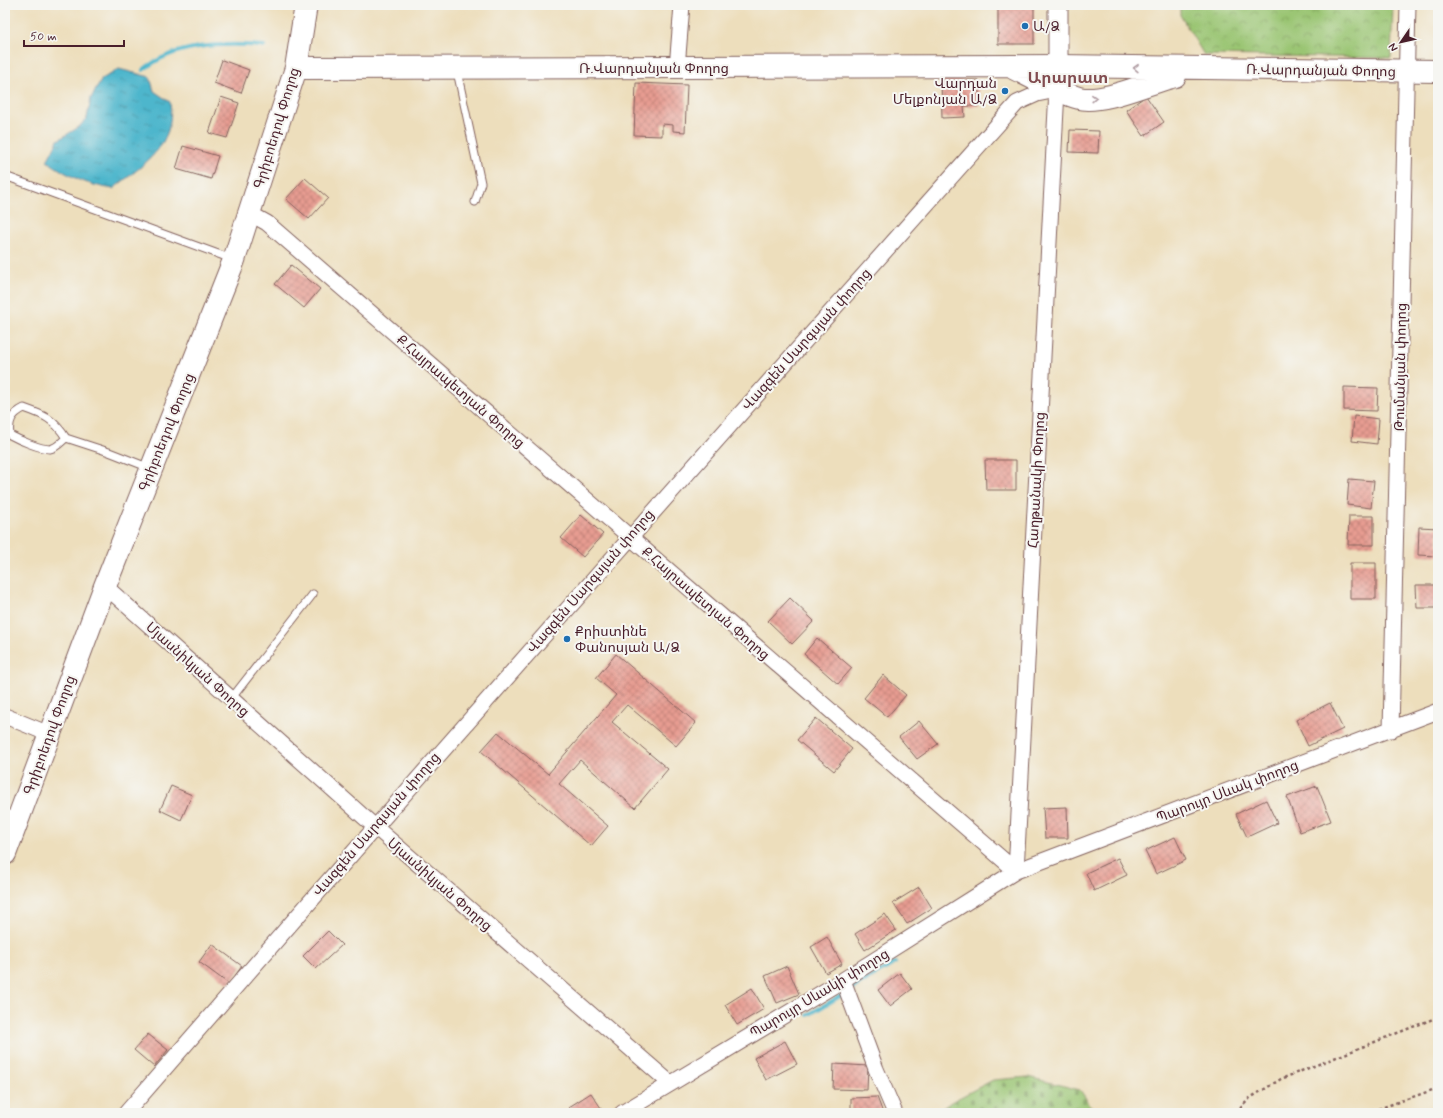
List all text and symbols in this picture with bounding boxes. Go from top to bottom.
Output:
place label: Ա/Ձ [1033,18,1060,36]
marker: Ա/Ձ [1020,21,1030,31]
scale bar [24,22,124,48]
north arrow [1381,22,1421,62]
text: 50 m [30,29,57,45]
text: N [1386,40,1401,54]
street label: Ռ.Վարդանյան Փողոց [579,60,729,78]
street label: Ռ.Վարդանյան Փողոց [1246,61,1396,81]
one-way arrow [1133,64,1139,72]
street label: Գրիբոեդով Փողոց [250,65,304,191]
district label: Արարատ [1028,68,1108,89]
place label: Վարդան Մելքոնյան Ա/Ձ [893,75,997,109]
marker: Վարդան Մելքոնյան Ա/Ձ [1000,86,1010,96]
one-way arrow [1091,93,1097,102]
street label: Վազգեն Սարգսյան փողոց [738,265,875,415]
street label: Թումանյան փողոց [1391,303,1411,431]
street label: Ք.Հայրապետյան Փողոց [393,331,528,452]
street label: Գրիբոեդով Փողոց [135,370,199,494]
street label: Հաղթանակի Փողոց [1024,411,1050,549]
street label: Վազգեն Սարգսյան փողոց [523,506,658,657]
street label: Ք.Հայրապետյան Փողոց [638,543,773,664]
street label: Մյասնիկյան Փողոց [142,618,253,721]
place label: Քրիստինե Փանոսյան Ա/Ձ [575,623,680,657]
marker: Քրիստինե Փանոսյան Ա/Ձ [562,634,572,644]
street label: Գրիբոեդով Փողոց [20,673,80,798]
street label: Վազգեն Սարգսյան փողոց [309,749,444,900]
street label: Պարույր Սևակ փողոց [1154,756,1301,827]
street label: Մյասնիկյան Փողոց [383,834,496,935]
street label: Պարույր Սևակի փողոց [747,945,892,1043]

